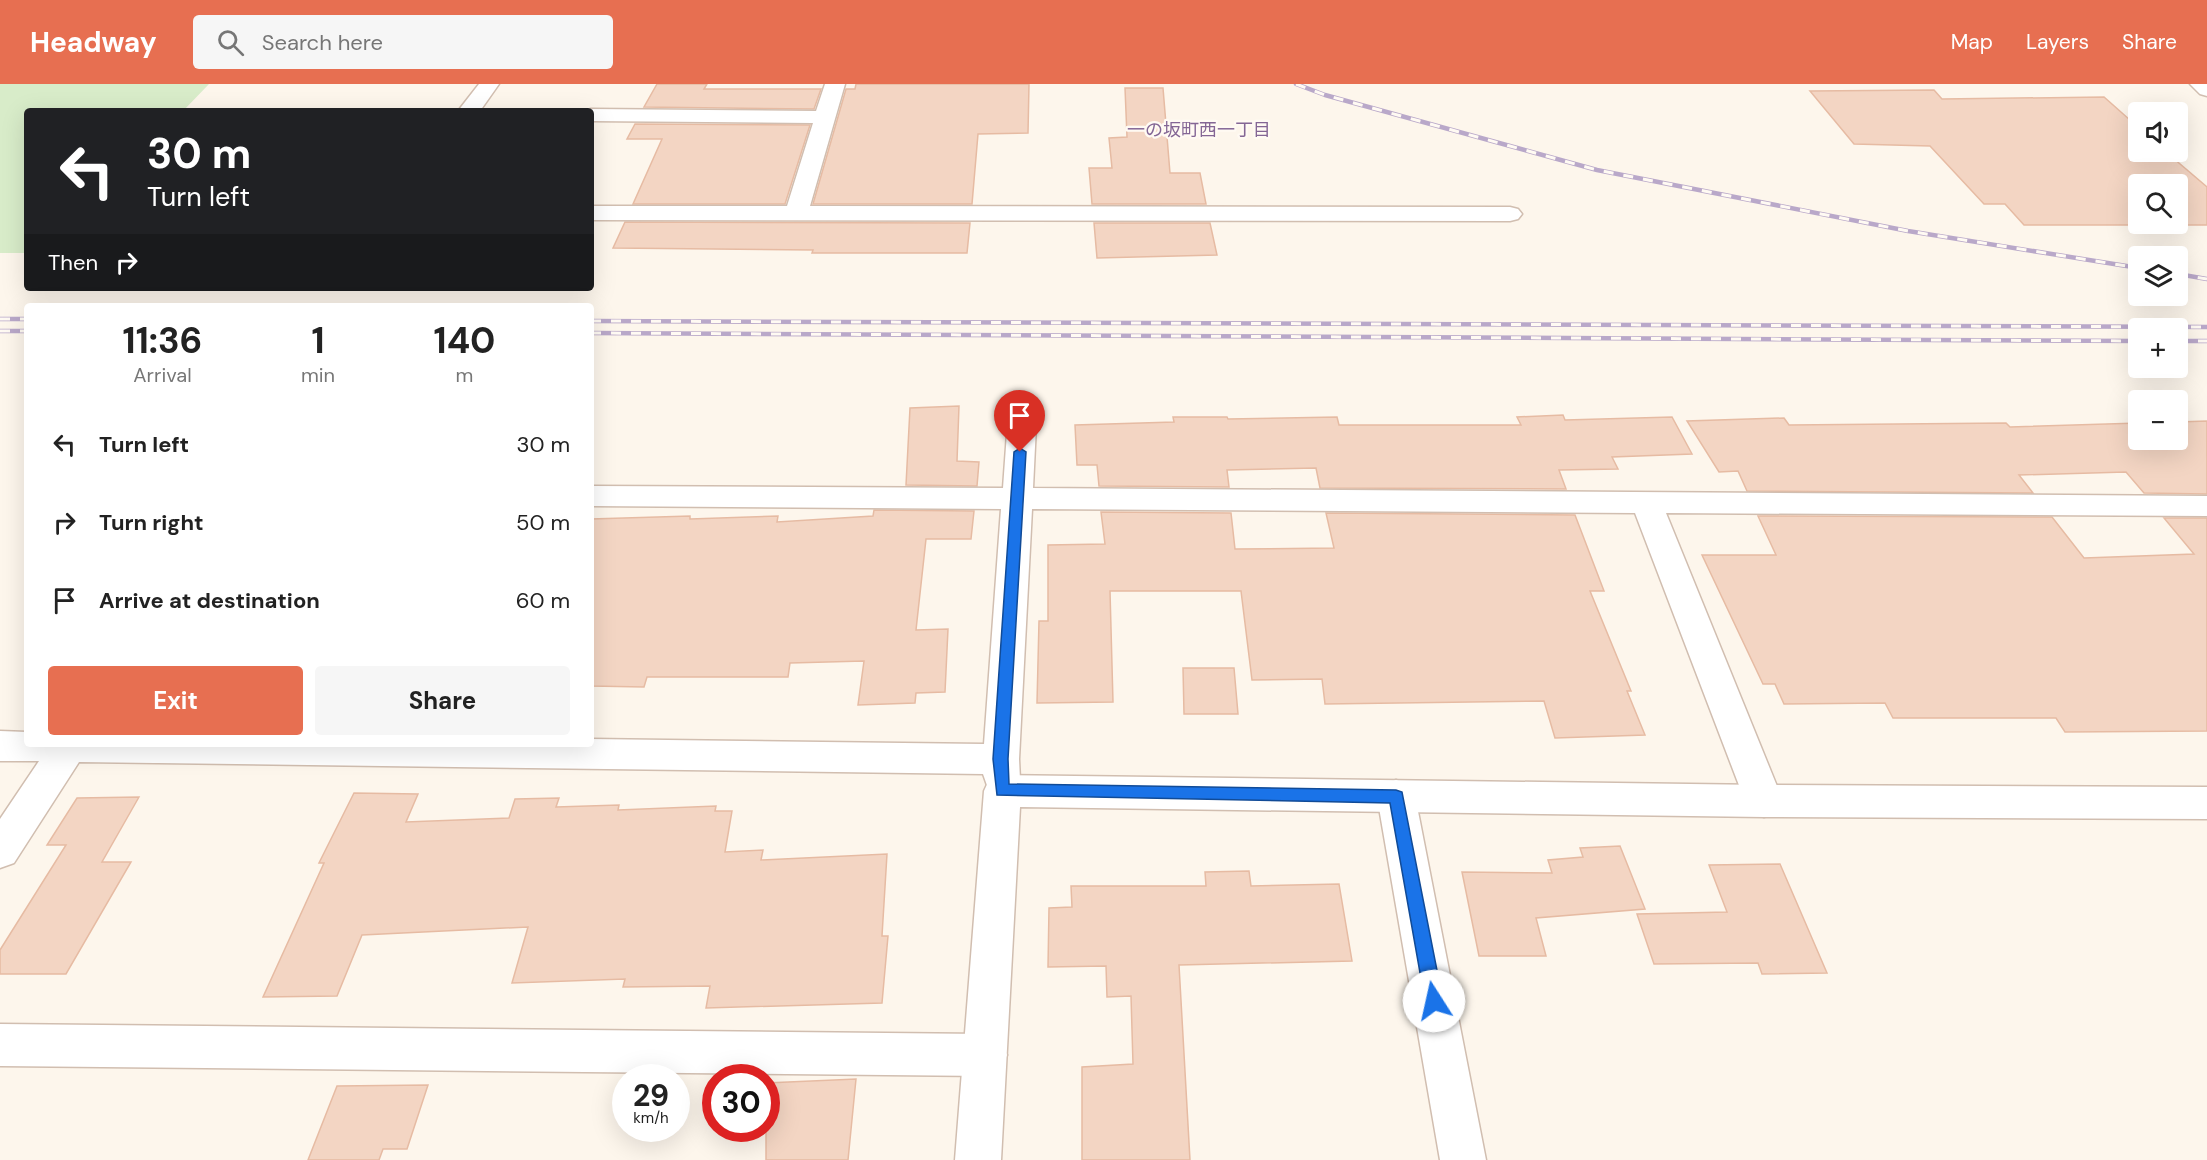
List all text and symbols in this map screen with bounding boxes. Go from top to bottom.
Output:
search box [193,15,613,69]
text: Headway [30,24,157,61]
icon: search [214,26,247,59]
text: Search here [262,28,383,57]
text: Map [1951,28,1993,56]
text: Layers [2026,28,2089,56]
text: Share [2122,28,2177,56]
map controls [2128,102,2188,450]
button: sound [2128,102,2188,162]
district label: 一の坂町西一丁目 [1127,118,1271,142]
text: 30 m [147,126,251,181]
icon: left [48,132,126,210]
button: search [2128,174,2188,234]
text: Turn left [147,179,250,214]
icon: right [110,246,143,279]
button: layers [2128,246,2188,306]
text: Then [48,248,98,277]
text: 11:36 [123,317,202,364]
text: 1 [311,317,325,364]
text: 140 [434,317,495,364]
button: + [2128,318,2188,378]
text: Arrival [133,362,192,388]
text: min [301,362,335,388]
text: m [456,362,473,388]
pin [994,390,1045,452]
button: − [2128,390,2188,450]
icon: arrive [1003,399,1036,432]
icon: left [48,428,81,461]
text: Turn left [99,430,189,459]
text: 30 m [516,430,570,459]
icon: right [48,506,81,539]
text: Turn right [99,508,204,537]
text: 50 m [516,508,570,537]
icon: arrive [48,584,81,617]
text: Arrive at destination [99,586,320,615]
text: 60 m [516,586,570,615]
button: Exit [48,666,303,735]
button: Share [315,666,570,735]
position arrow [1402,969,1466,1033]
speed limit sign: 30 [702,1064,780,1142]
text: 29 [633,1076,669,1115]
text: km/h [633,1108,669,1128]

